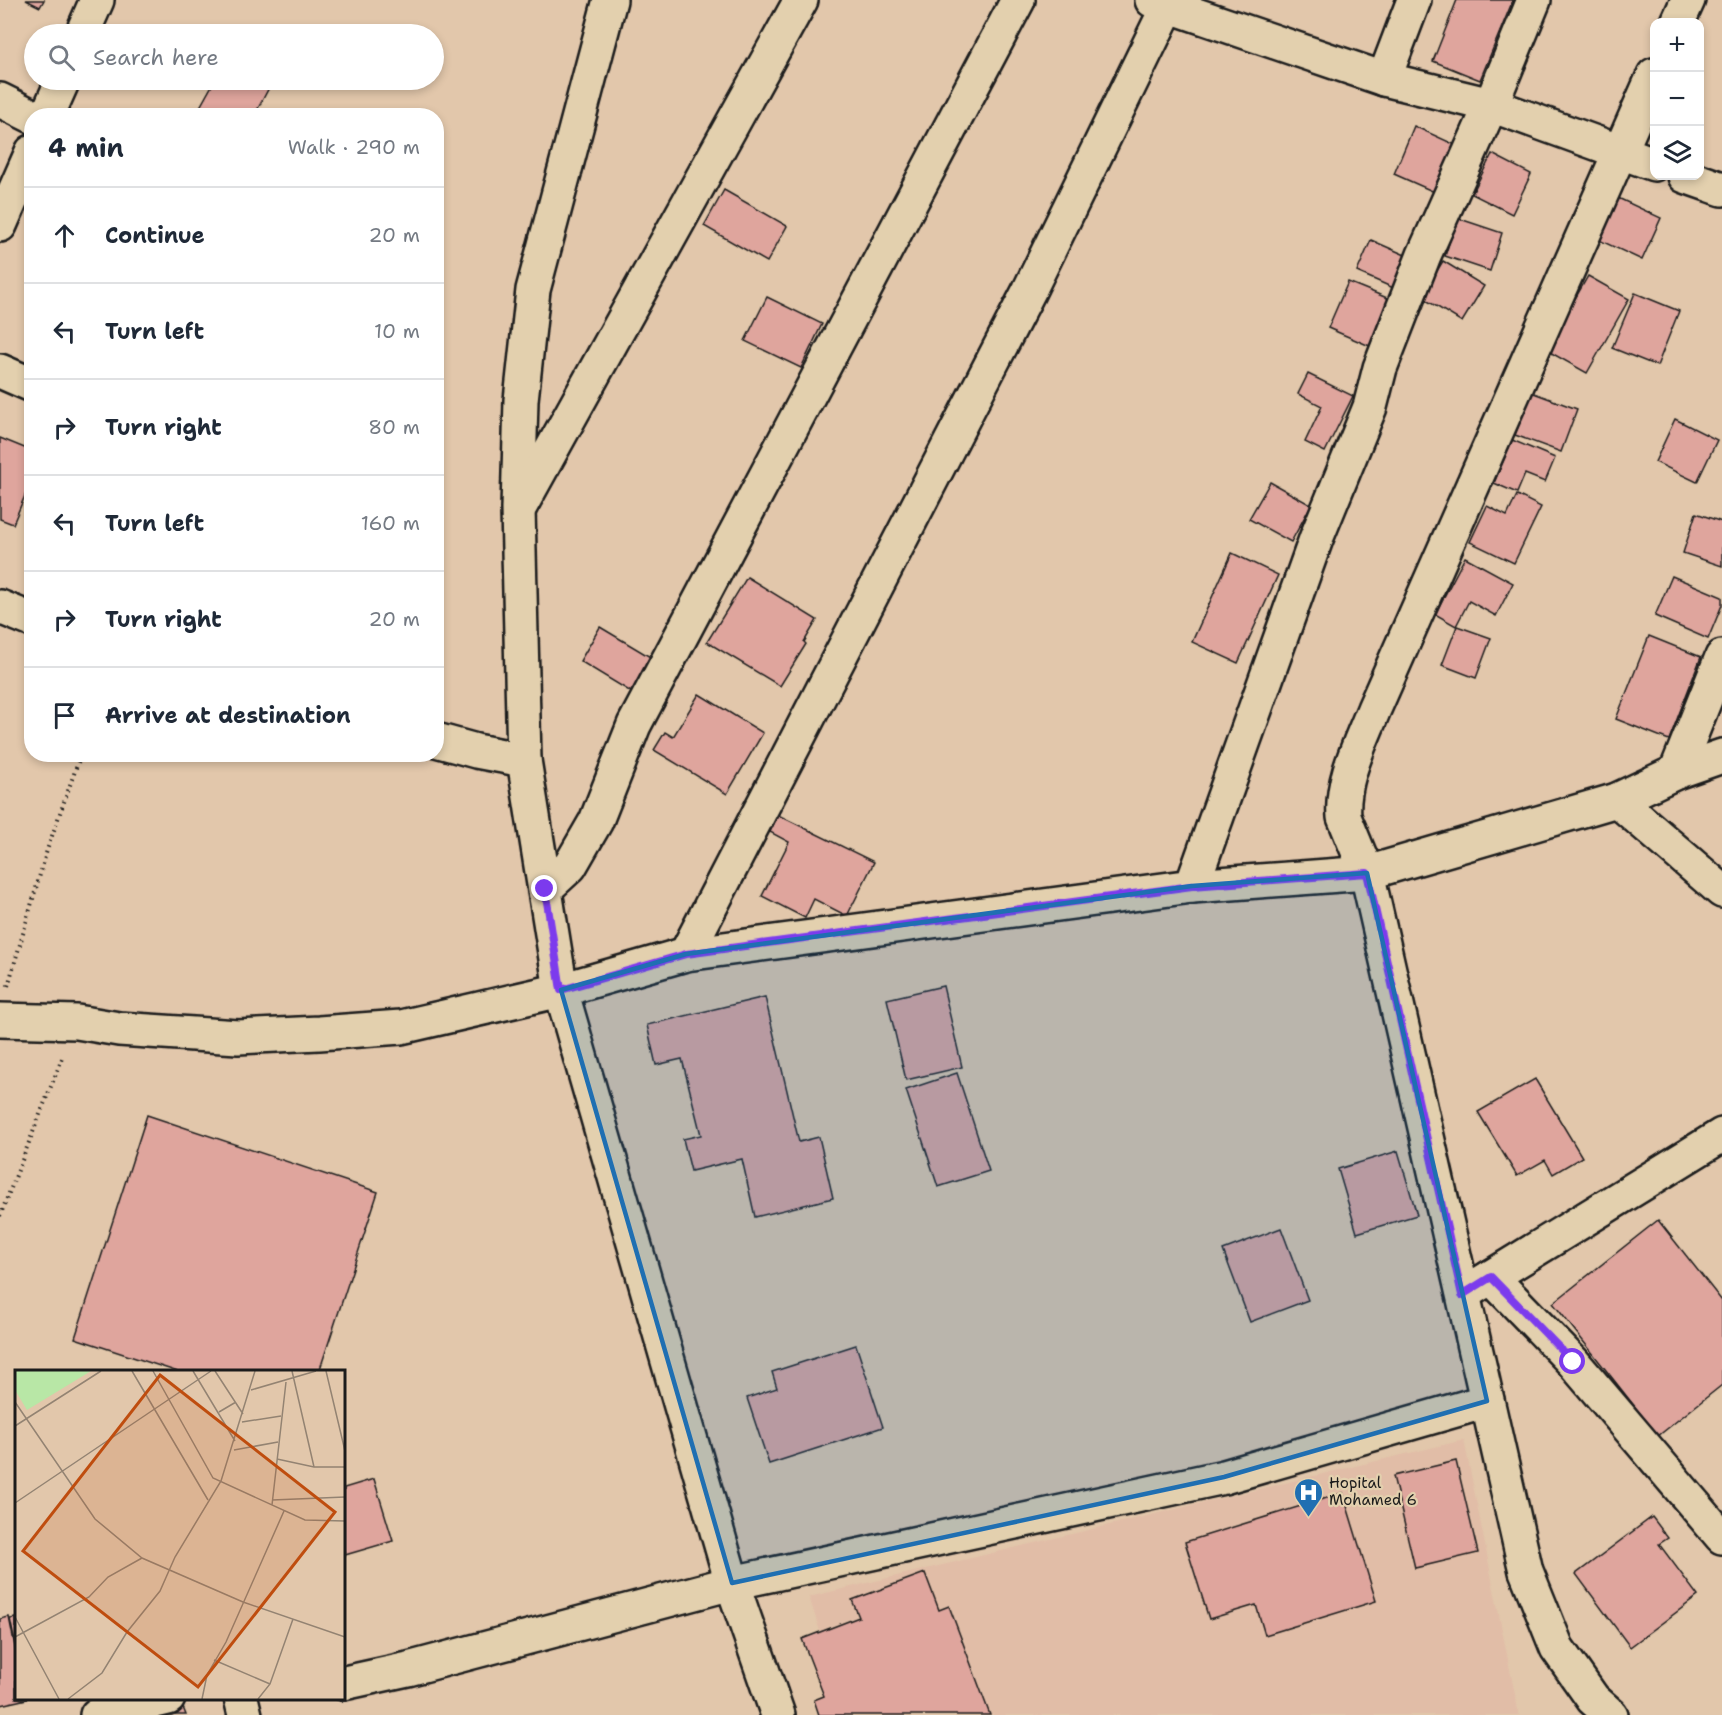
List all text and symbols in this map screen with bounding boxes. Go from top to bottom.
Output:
map controls [1650,18,1704,180]
button: + [1650,18,1704,72]
search box [24,24,444,90]
icon: search [45,41,78,74]
text: Search here [93,43,219,72]
button: − [1650,72,1704,126]
button: layers [1650,126,1704,180]
text: 4 min [48,130,124,165]
text: Walk · 290 m [288,134,420,160]
icon: ahead [48,219,81,252]
text: Continue [105,221,205,250]
text: 20 m [369,222,420,248]
icon: left [48,315,81,348]
text: Turn left [105,317,204,346]
text: 10 m [374,318,420,344]
icon: right [48,411,81,444]
text: Turn right [105,413,222,442]
text: 80 m [368,414,420,440]
icon: left [48,507,81,540]
text: Turn left [105,509,204,538]
text: 160 m [361,510,420,536]
icon: right [48,603,81,636]
text: Turn right [105,605,222,634]
text: 20 m [369,606,420,632]
icon: arrive [48,699,81,732]
text: Arrive at destination [105,701,351,730]
route end [531,875,557,901]
route start [1559,1348,1585,1374]
inset map [15,1370,345,1700]
place label: Hopital Mohamed 6 [1329,1473,1417,1510]
hospital icon: Hopital Mohamed 6 [1292,1476,1324,1518]

